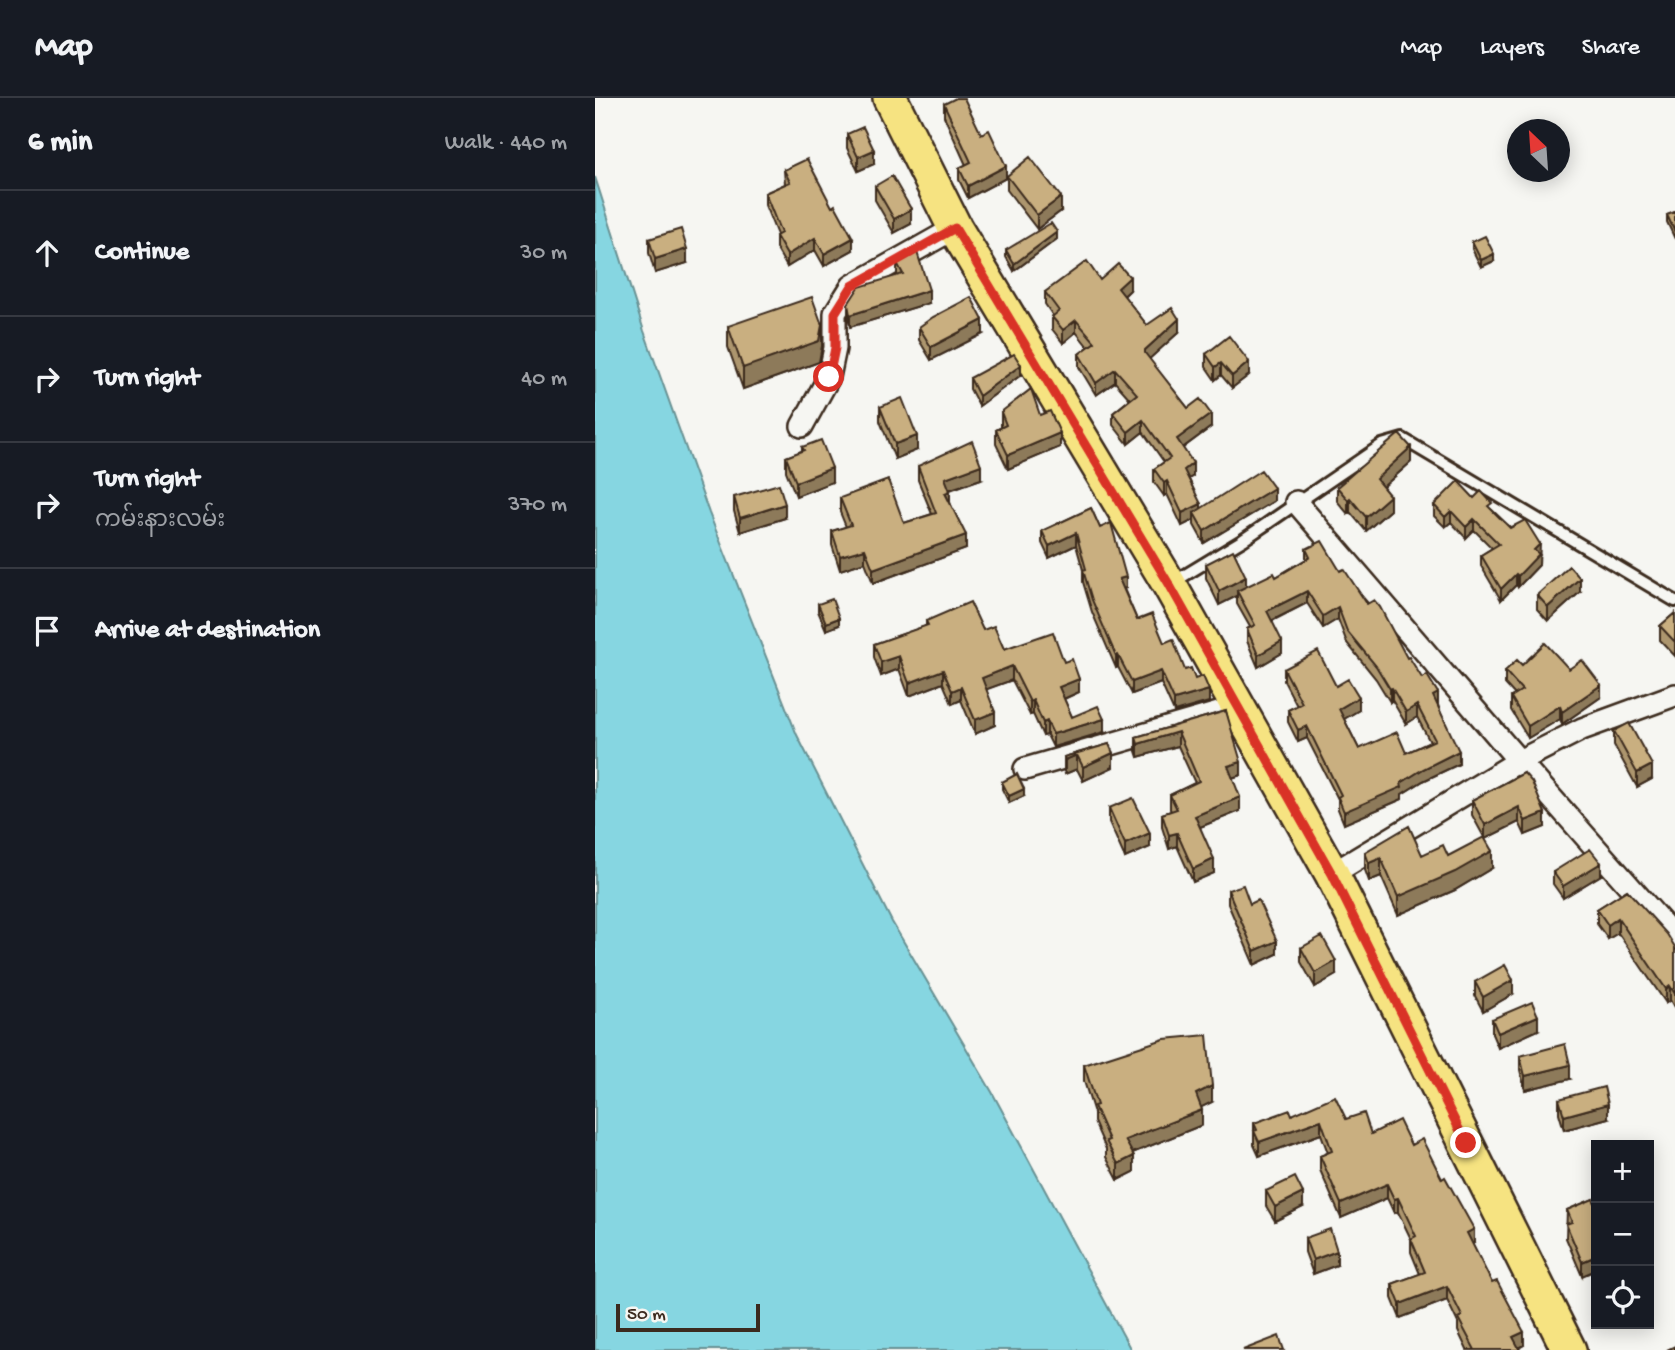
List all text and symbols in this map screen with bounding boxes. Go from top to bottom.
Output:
text: Map [35,29,92,67]
text: Map [1400,34,1442,63]
text: Layers [1480,34,1544,63]
text: Share [1582,34,1640,63]
north arrow [1507,119,1570,182]
text: 6 min [28,126,92,161]
text: Walk · 440 m [445,130,567,157]
icon: ahead [28,234,66,272]
text: Continue [95,238,189,269]
text: 30 m [520,240,567,267]
icon: right [28,360,66,398]
route start [813,361,844,392]
text: Turn right [95,364,199,395]
text: 40 m [521,366,567,393]
text: Turn right [95,465,199,496]
icon: right [28,486,66,524]
text: 370 m [508,492,567,519]
text: ကမ်းနားလမ်း [95,508,225,535]
icon: arrive [28,612,66,650]
text: Arrive at destination [95,616,320,647]
route end [1450,1127,1481,1158]
map controls [1591,1140,1654,1329]
button: + [1591,1140,1654,1203]
button: − [1591,1203,1654,1266]
button: locate [1591,1266,1654,1329]
scale bar [616,1301,759,1333]
text: 50 m [627,1304,666,1327]

